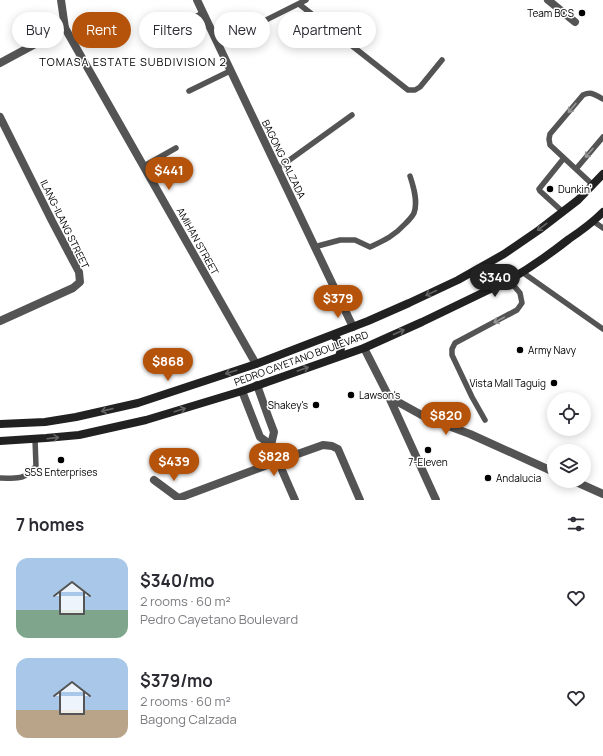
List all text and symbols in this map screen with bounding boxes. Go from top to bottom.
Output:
place label: Team BCS [527,6,574,20]
marker: Team BCS [577,8,587,18]
chip: Buy [12,12,64,48]
chip: Rent [72,12,131,48]
chip: Filters [139,12,206,48]
chip: New [214,12,270,48]
chip: Apartment [278,12,376,48]
district label: TOMASA ESTATE SUBDIVISION 2 [39,54,227,69]
one-way arrow [567,103,576,113]
street label: BAGONG CALZADA [259,117,309,201]
one-way arrow [585,148,594,158]
pin: $441 [145,157,193,191]
text: $441 [154,161,184,179]
street label: ILANG-ILANG STREET [37,177,93,271]
place label: Dunkin' [558,182,592,196]
marker: Dunkin' [545,184,555,194]
street label: AMIHAN STREET [174,205,222,277]
one-way arrow [537,223,548,231]
pin: $340 [471,264,519,298]
text: $340 [479,268,511,286]
pin: $379 [314,285,362,319]
text: $379 [323,289,353,307]
one-way arrow [425,290,437,297]
one-way arrow [493,316,505,324]
street label: PEDRO CAYETANO BOULEVARD [232,327,370,389]
one-way arrow [393,328,405,335]
place label: Army Navy [528,343,577,357]
marker: Army Navy [515,345,525,355]
pin: $868 [144,348,192,382]
text: $868 [152,352,184,370]
one-way arrow [296,365,309,372]
one-way arrow [225,369,238,376]
place label: Vista Mall Taguig [469,376,546,390]
marker: Vista Mall Taguig [549,378,559,388]
place label: Lawson's [359,388,400,402]
marker: Lawson's [346,390,356,400]
map controls [547,392,591,488]
button: locate [547,392,591,436]
place label: Shakey's [268,398,308,412]
marker: Shakey's [311,400,321,410]
pin: $820 [422,402,470,436]
one-way arrow [173,406,186,413]
text: $820 [430,406,462,424]
one-way arrow [100,407,113,414]
one-way arrow [46,434,59,441]
pin: $828 [250,443,298,477]
button: layers [547,444,591,488]
marker: 7-Eleven [423,445,433,455]
text: $828 [258,447,290,465]
pin: $439 [150,448,198,482]
text: $439 [158,452,190,470]
marker: S5S Enterprises [56,455,66,465]
place label: 7-Eleven [408,455,448,469]
place label: S5S Enterprises [24,465,98,479]
place label: Andalucia [496,471,541,485]
marker: Andalucia [483,473,493,483]
text: 7 homes [16,513,84,536]
icon: filters [565,513,587,535]
text: $340/mo [140,569,215,592]
icon: home [48,574,96,622]
icon: heart [565,587,587,609]
text: 2 rooms · 60 m² [140,592,231,610]
text: Pedro Cayetano Boulevard [140,610,298,628]
text: $379/mo [140,669,213,692]
icon: home [48,674,96,722]
icon: heart [565,687,587,709]
text: 2 rooms · 60 m² [140,692,231,710]
text: Bagong Calzada [140,710,237,728]

